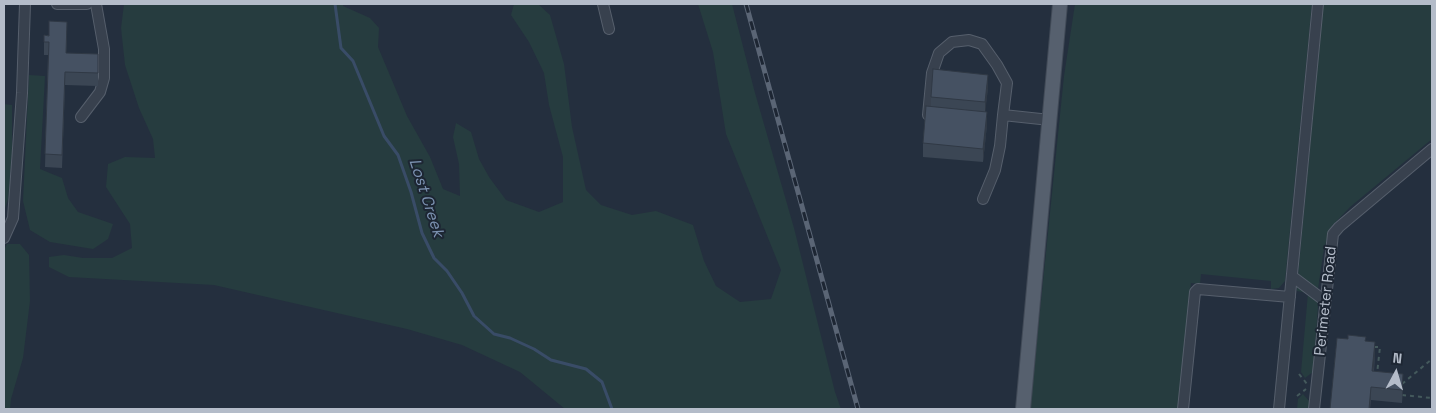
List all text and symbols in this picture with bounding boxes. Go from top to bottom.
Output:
water label: Lost Creek [404,156,448,240]
street label: Perimeter Road [1311,245,1341,357]
north arrow [1371,348,1421,398]
text: N [1392,349,1403,368]

